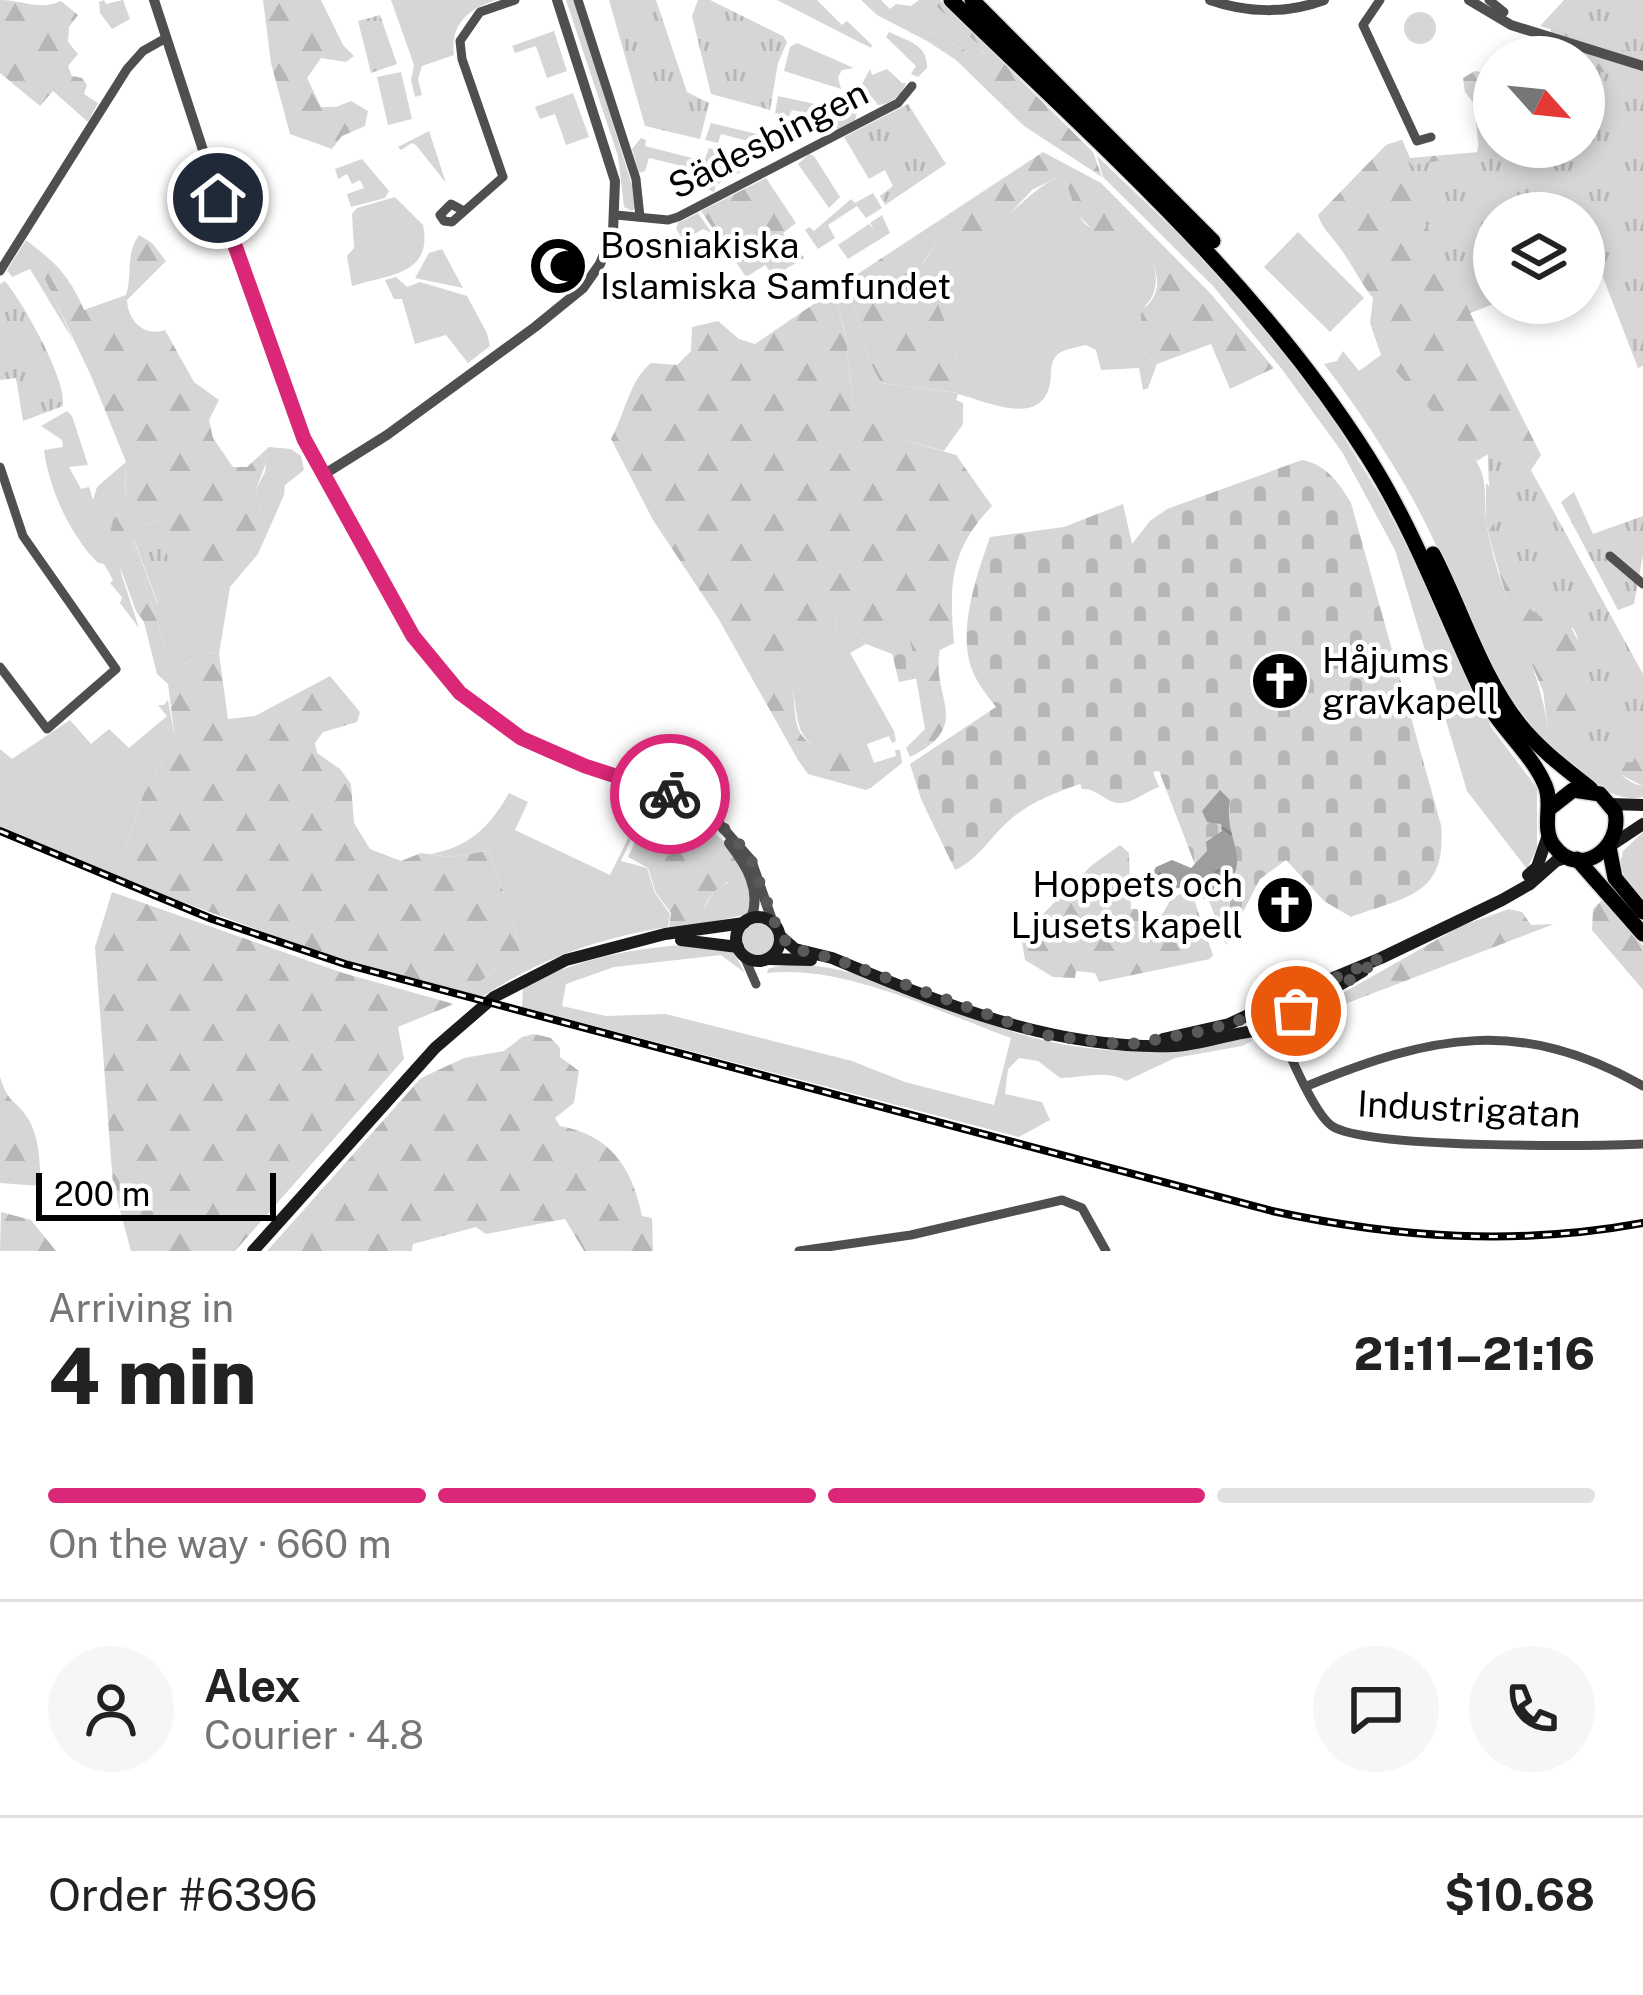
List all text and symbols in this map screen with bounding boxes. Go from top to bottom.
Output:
north arrow [1473,36,1605,168]
map controls [1473,36,1605,324]
street label: Sädesbingen [661,71,875,207]
pin [167,147,269,249]
icon: home [185,165,251,231]
button: layers [1473,192,1605,324]
place label: Bosniakiska Islamiska Samfundet [600,224,951,307]
mosque icon: Bosniakiska Islamiska Samfundet [527,235,589,297]
place label: Håjums gravkapell [1322,639,1498,722]
church icon: Håjums gravkapell [1249,650,1311,712]
courier [610,734,730,854]
icon: bike [637,761,703,827]
place label: Hoppets och Ljusets kapell [1011,863,1243,946]
church icon: Hoppets och Ljusets kapell [1254,874,1316,936]
pin [1245,960,1347,1062]
icon: bag [1263,978,1329,1044]
street label: Industrigatan [1356,1082,1582,1136]
scale bar [36,1167,276,1220]
text: 200 m [54,1175,150,1213]
text: Arriving in [48,1285,234,1331]
text: 21:11–21:16 [1354,1327,1595,1380]
text: 4 min [48,1330,257,1422]
text: On the way · 660 m [48,1521,391,1567]
button: person [48,1646,174,1772]
button: chat [1313,1646,1439,1772]
button: phone [1469,1646,1595,1772]
text: Alex [204,1659,301,1712]
text: Courier · 4.8 [204,1712,424,1758]
text: Order #6396 [48,1868,318,1921]
text: $10.68 [1444,1868,1595,1921]

